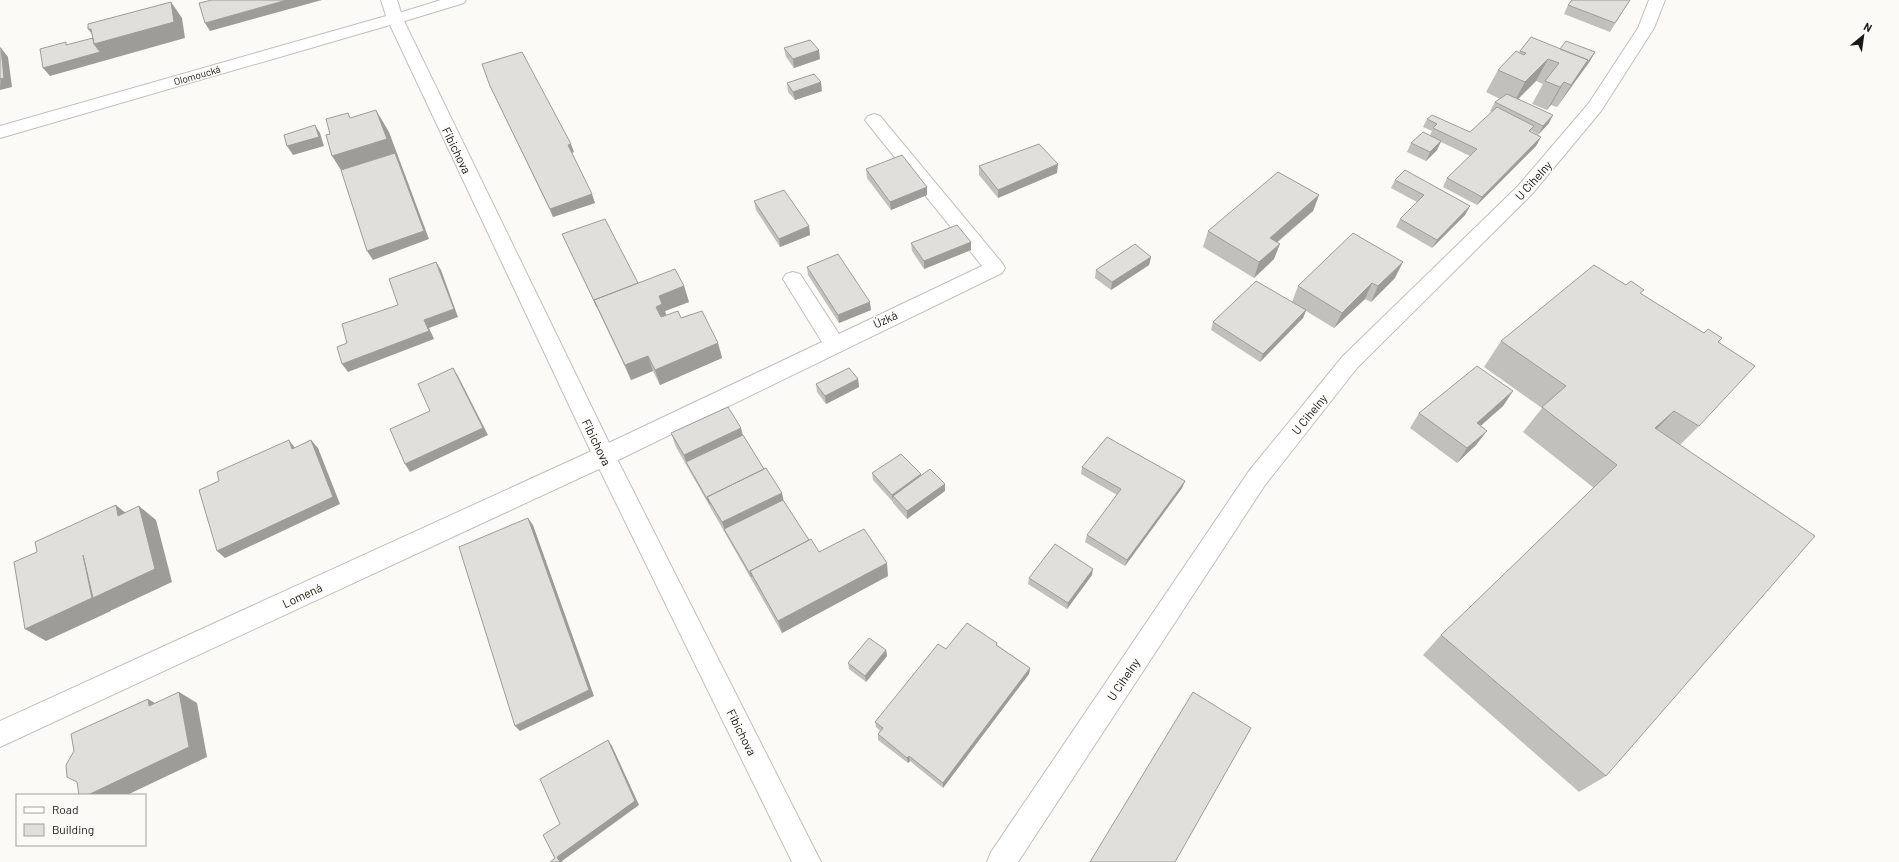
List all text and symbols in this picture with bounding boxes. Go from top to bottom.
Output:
north arrow [1843,16,1883,56]
text: N [1862,19,1874,34]
street label: Olomoucká [172,63,222,87]
street label: Fibichova [440,124,474,176]
street label: U Cihelny [1512,157,1555,203]
street label: Úzká [871,307,899,331]
street label: U Cihelny [1288,391,1330,437]
street label: Fibichova [580,416,614,468]
street label: Lomená [280,580,324,610]
street label: U Cihelny [1104,655,1142,703]
street label: Fibichova [724,706,760,758]
legend [16,794,146,846]
text: Road [52,802,79,816]
text: Building [52,822,94,836]

